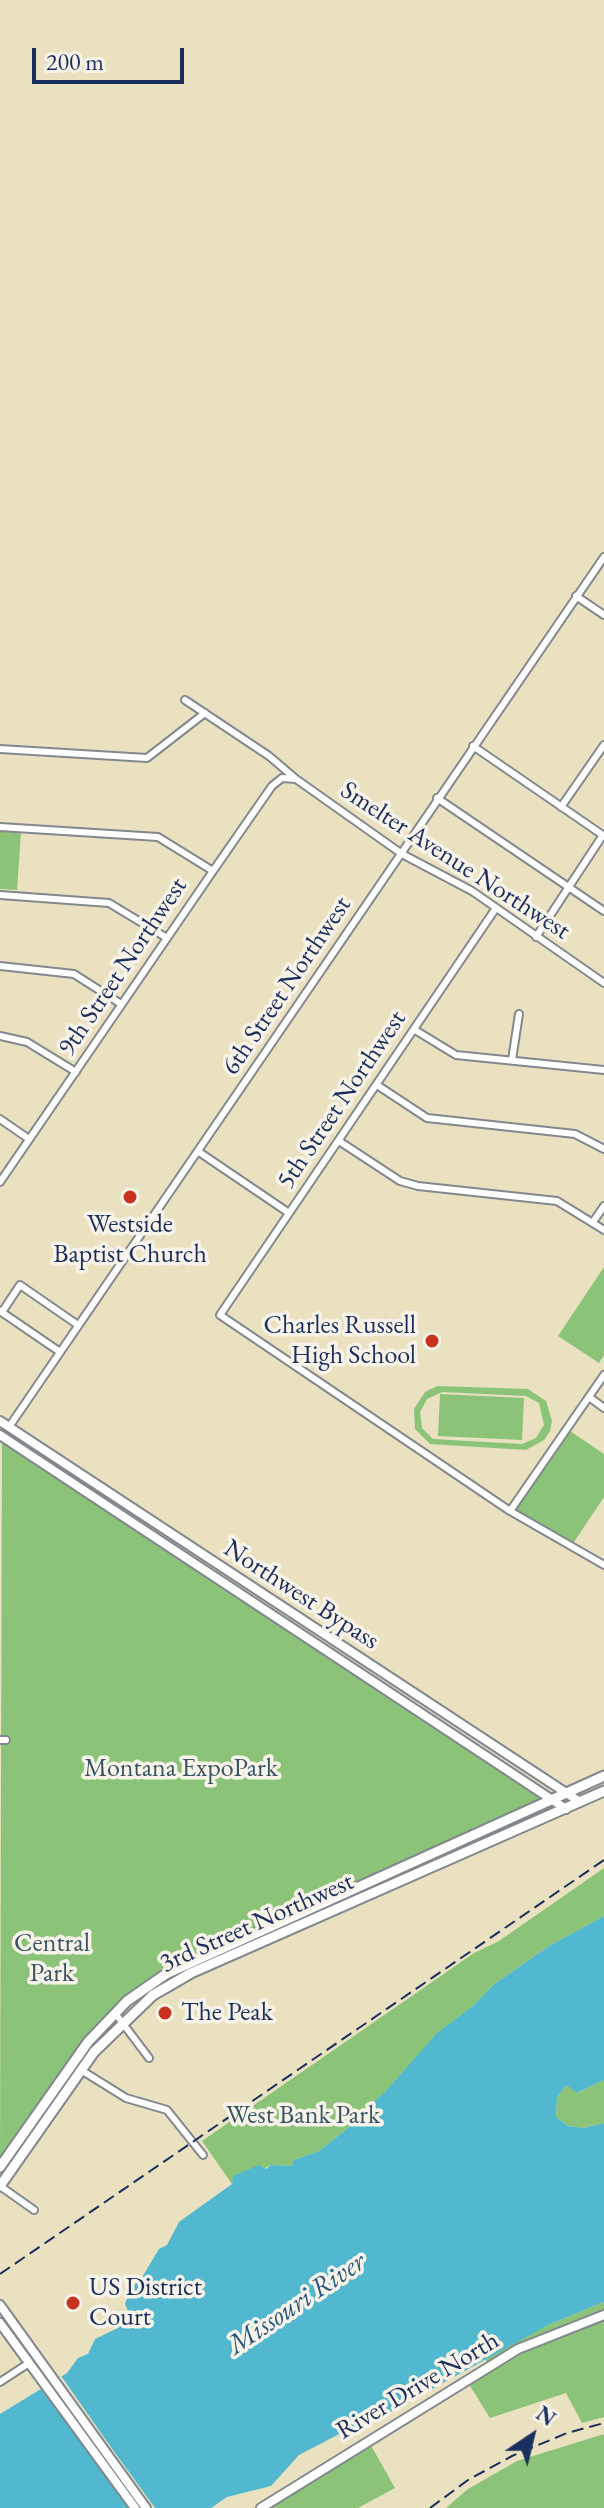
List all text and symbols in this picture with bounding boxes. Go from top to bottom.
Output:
scale bar [36,32,188,82]
text: 200 m [46,46,104,77]
street label: Smelter Avenue Northwest [334,775,576,947]
street label: 9th Street Northwest [52,872,194,1062]
street label: 6th Street Northwest [216,891,358,1081]
street label: 5th Street Northwest [271,1005,413,1195]
marker: Westside Baptist Church [121,1188,139,1206]
place label: Westside Baptist Church [53,1209,207,1270]
place label: Charles Russell High School [263,1310,416,1372]
marker: Charles Russell High School [423,1332,441,1350]
street label: Northwest Bypass [217,1533,385,1657]
park label: Montana ExpoPark [84,1753,278,1785]
street label: 3rd Street Northwest [155,1866,359,1980]
park label: Central Park [14,1928,90,1990]
place label: The Peak [181,1997,273,2029]
marker: The Peak [156,2004,174,2022]
park label: West Bank Park [226,2100,380,2132]
water label: Missouri River [222,2245,372,2363]
place label: US District Court [89,2272,202,2334]
marker: US District Court [64,2294,82,2312]
street label: River Drive North [331,2325,505,2447]
north arrow [492,2396,572,2476]
text: N [530,2399,562,2433]

